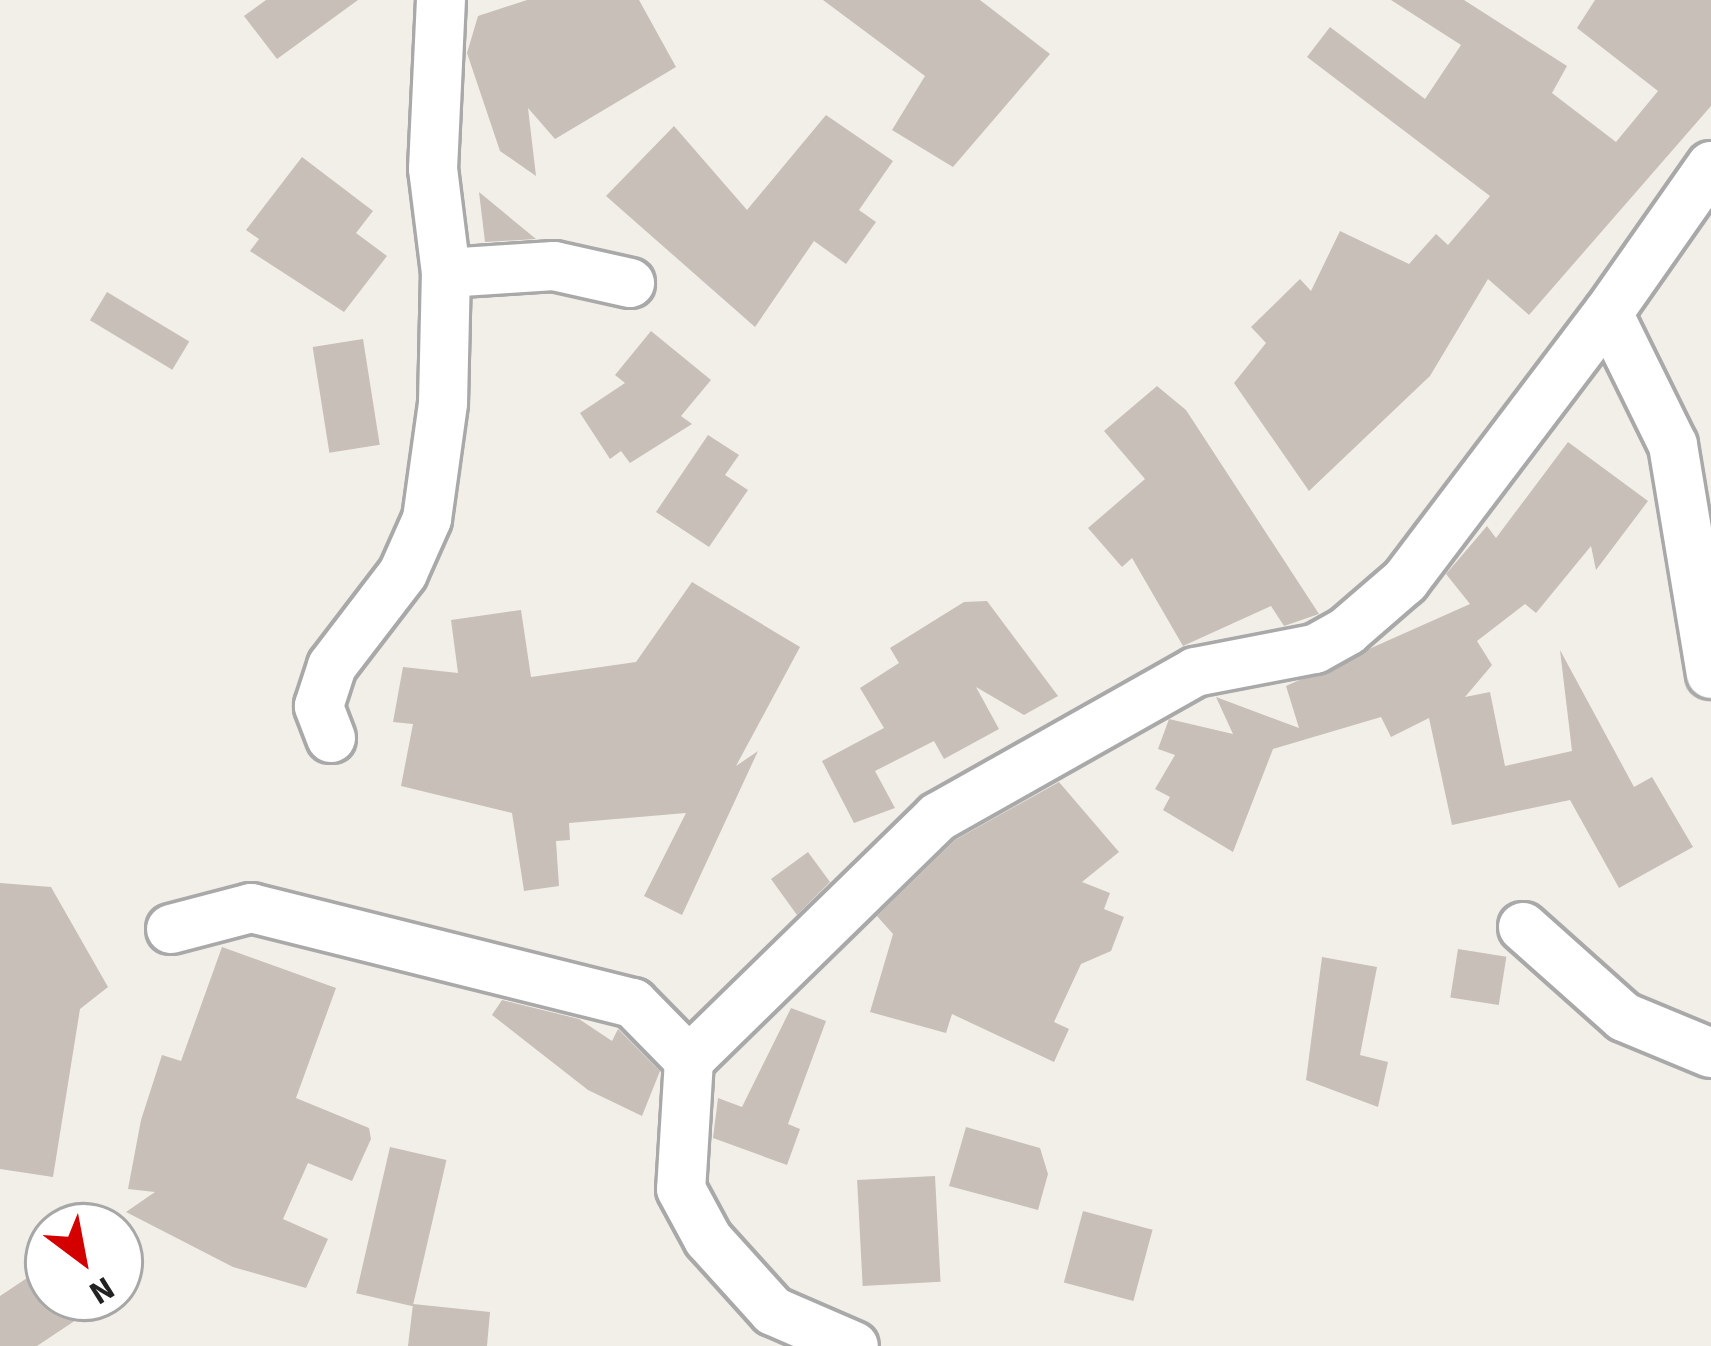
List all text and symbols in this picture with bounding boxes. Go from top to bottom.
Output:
north arrow [24,1202,144,1322]
text: N [80,1265,124,1316]

